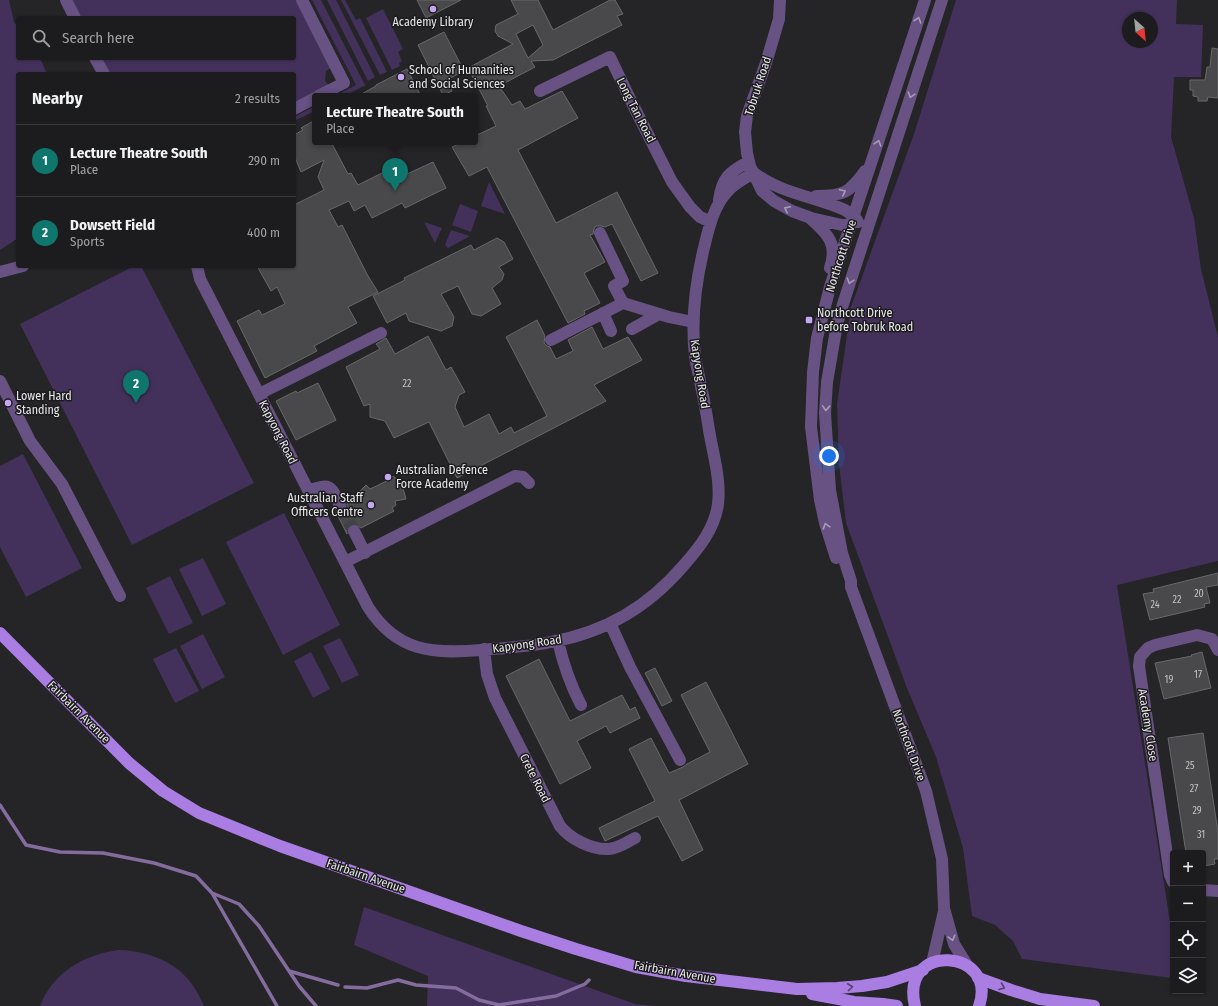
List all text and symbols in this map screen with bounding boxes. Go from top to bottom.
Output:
marker: Academy Library [428,4,438,14]
north arrow [1122,12,1158,48]
place label: Academy Library [393,15,474,29]
search box [16,16,296,60]
one-way arrow [913,16,922,23]
icon: search [30,27,52,49]
text: Search here [62,29,134,47]
street label: Tobruk Road [742,55,774,117]
place label: School of Humanities and Social Sciences [409,63,514,91]
marker: School of Humanities and Social Sciences [396,72,406,82]
street label: Long Tan Road [614,75,658,145]
text: Nearby [32,88,83,109]
text: 2 results [235,91,280,106]
one-way arrow [907,91,916,98]
popup [312,93,478,145]
text: Lecture Theatre South [326,103,464,121]
text: Place [326,121,354,136]
one-way arrow [873,140,882,147]
text: Lecture Theatre South [70,144,208,162]
text: 1 [42,153,48,168]
text: 290 m [248,153,280,168]
pin: 1 [382,158,408,191]
text: Place [70,162,98,177]
one-way arrow [839,189,846,197]
one-way arrow [784,206,792,214]
text: Dowsett Field [70,216,155,234]
street label: Northcott Drive [823,218,859,294]
text: 2 [42,225,48,240]
text: 400 m [247,225,280,240]
text: Sports [70,234,105,249]
one-way arrow [846,278,855,285]
place label: Northcott Drive before Tobruk Road [817,306,913,334]
marker: Northcott Drive before Tobruk Road [804,315,814,325]
street label: Kapyong Road [688,338,712,410]
pin: 2 [123,370,149,403]
house number: 22 [403,378,412,390]
place label: Lower Hard Standing [16,389,72,417]
marker: Lower Hard Standing [3,398,13,408]
street label: Kapyong Road [256,398,300,466]
one-way arrow [821,405,830,412]
your location [819,446,839,466]
place label: Australian Defence Force Academy [396,463,488,491]
marker: Australian Defence Force Academy [383,472,393,482]
place label: Australian Staff Officers Centre [288,491,364,519]
marker: Australian Staff Officers Centre [366,500,376,510]
one-way arrow [822,522,831,529]
house number: 20 [1194,588,1204,600]
house number: 22 [1173,594,1182,606]
house number: 24 [1150,599,1160,611]
street label: Kapyong Road [491,632,563,656]
house number: 17 [1194,669,1202,681]
house number: 19 [1165,674,1174,686]
street label: Fairbairn Avenue [45,678,113,746]
street label: Academy Close [1135,688,1161,762]
street label: Northcott Drive [890,707,928,783]
street label: Crete Road [517,751,553,805]
house number: 25 [1186,760,1195,772]
house number: 27 [1190,783,1198,795]
house number: 29 [1192,805,1202,817]
house number: 31 [1197,829,1205,841]
map controls [1170,850,1206,994]
button: + [1170,850,1206,886]
street label: Fairbairn Avenue [325,856,407,896]
button: − [1170,886,1206,922]
button: locate [1170,922,1206,958]
one-way arrow [947,934,956,941]
street label: Fairbairn Avenue [633,958,717,986]
button: layers [1170,958,1206,994]
one-way arrow [998,982,1005,990]
one-way arrow [847,983,853,992]

